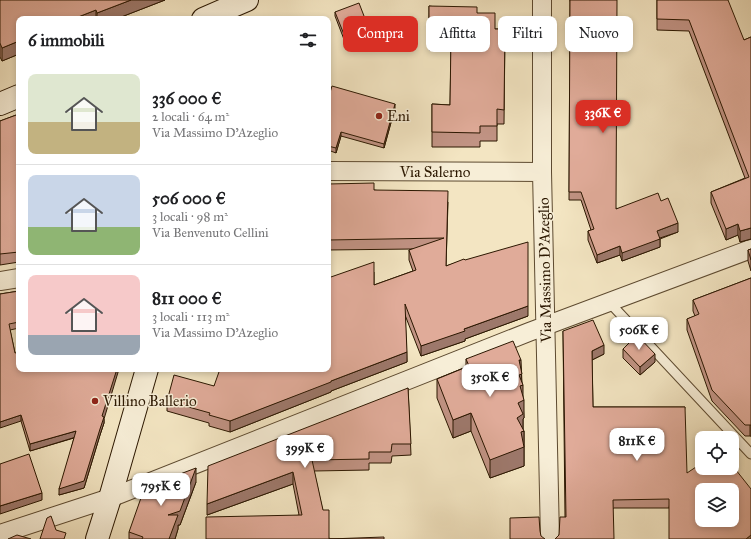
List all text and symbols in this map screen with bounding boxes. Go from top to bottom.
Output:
chip: Compra [343,16,418,52]
chip: Affitta [426,16,490,52]
chip: Filtri [498,16,557,52]
chip: Nuovo [565,16,633,52]
icon: filters [297,29,319,51]
text: 6 immobili [28,30,104,51]
text: 336 000 € [152,88,222,109]
icon: home [60,90,108,138]
pin: 336K € [570,100,636,134]
text: 336K € [585,105,621,121]
place label: Eni [387,107,410,125]
text: 2 locali · 64 m² [152,109,229,125]
marker: Eni [374,111,384,121]
text: Via Massimo D'Azeglio [152,125,278,141]
street label: Via Salerno [399,163,471,181]
text: 506 000 € [152,188,226,209]
icon: home [60,191,108,239]
street label: Via Massimo D'Azeglio [535,197,555,344]
text: 3 locali · 98 m² [152,209,228,225]
text: Via Benvenuto Cellini [152,225,269,241]
text: 811 000 € [152,288,222,309]
icon: home [60,291,108,339]
text: 3 locali · 113 m² [152,309,230,325]
pin: 506K € [606,317,672,351]
text: 506K € [619,322,659,338]
text: Via Massimo D'Azeglio [152,325,278,341]
pin: 350K € [457,364,523,398]
text: 350K € [471,369,509,385]
place label: Villino Ballerio [102,392,197,410]
marker: Villino Ballerio [90,396,100,406]
pin: 811K € [604,428,670,462]
map controls [695,431,739,527]
button: locate [695,431,739,475]
text: 811K € [618,433,656,449]
pin: 399K € [272,435,338,469]
text: 399K € [285,440,325,456]
pin: 795K € [128,473,194,507]
text: 795K € [141,478,181,494]
button: layers [695,483,739,527]

